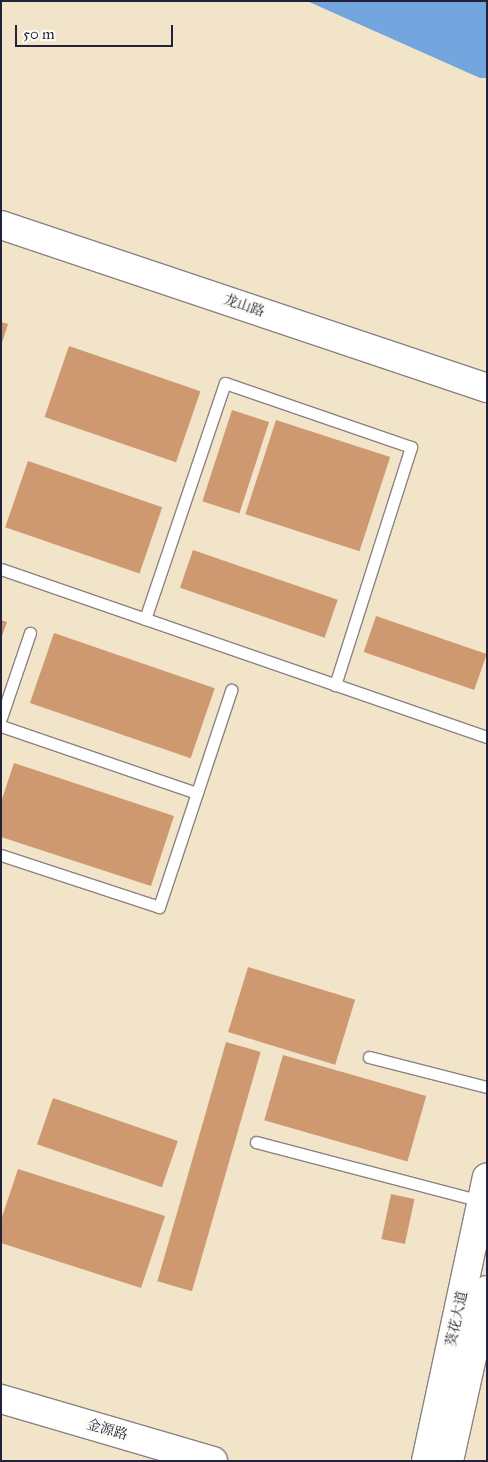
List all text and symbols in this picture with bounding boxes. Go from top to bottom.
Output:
scale bar [18,15,175,47]
text: 50 m [23,25,55,43]
street label: 龙山路 [221,291,267,321]
street label: 葵花大道 [443,1290,471,1348]
street label: 金源路 [84,1416,130,1444]

